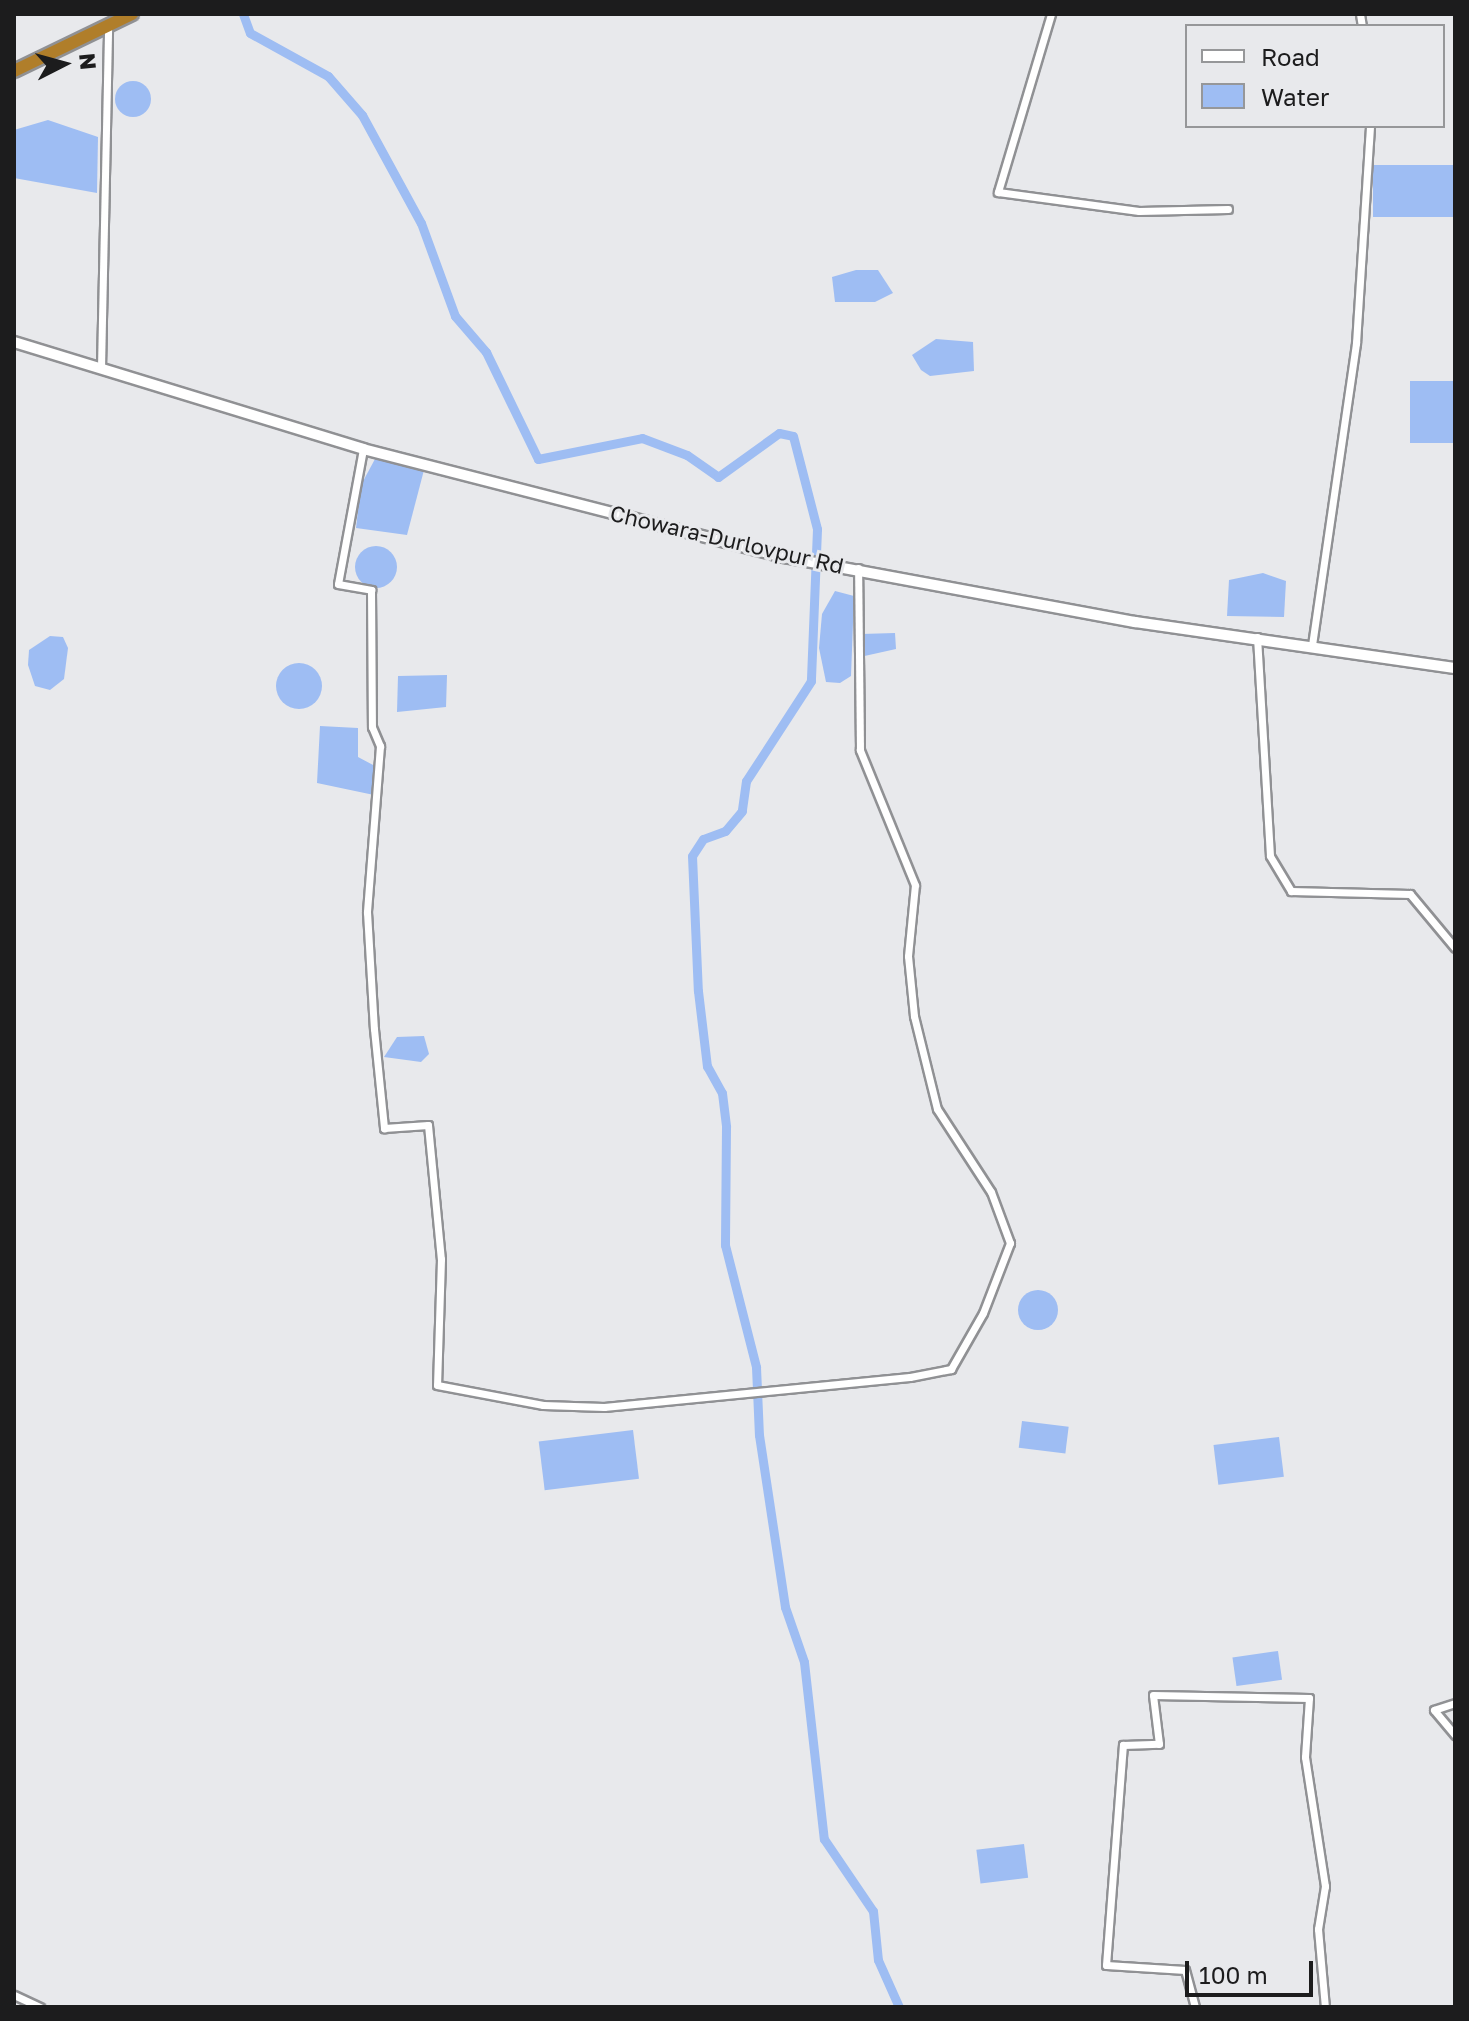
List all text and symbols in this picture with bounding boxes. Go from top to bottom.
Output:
north arrow [24,24,104,104]
legend [1185,24,1445,128]
text: Road [1261,42,1320,71]
text: N [74,52,103,71]
text: Water [1261,82,1329,111]
street label: Chowara-Durlovpur Rd [608,499,846,579]
scale bar [1189,1945,1317,1995]
text: 100 m [1199,1960,1268,1989]

